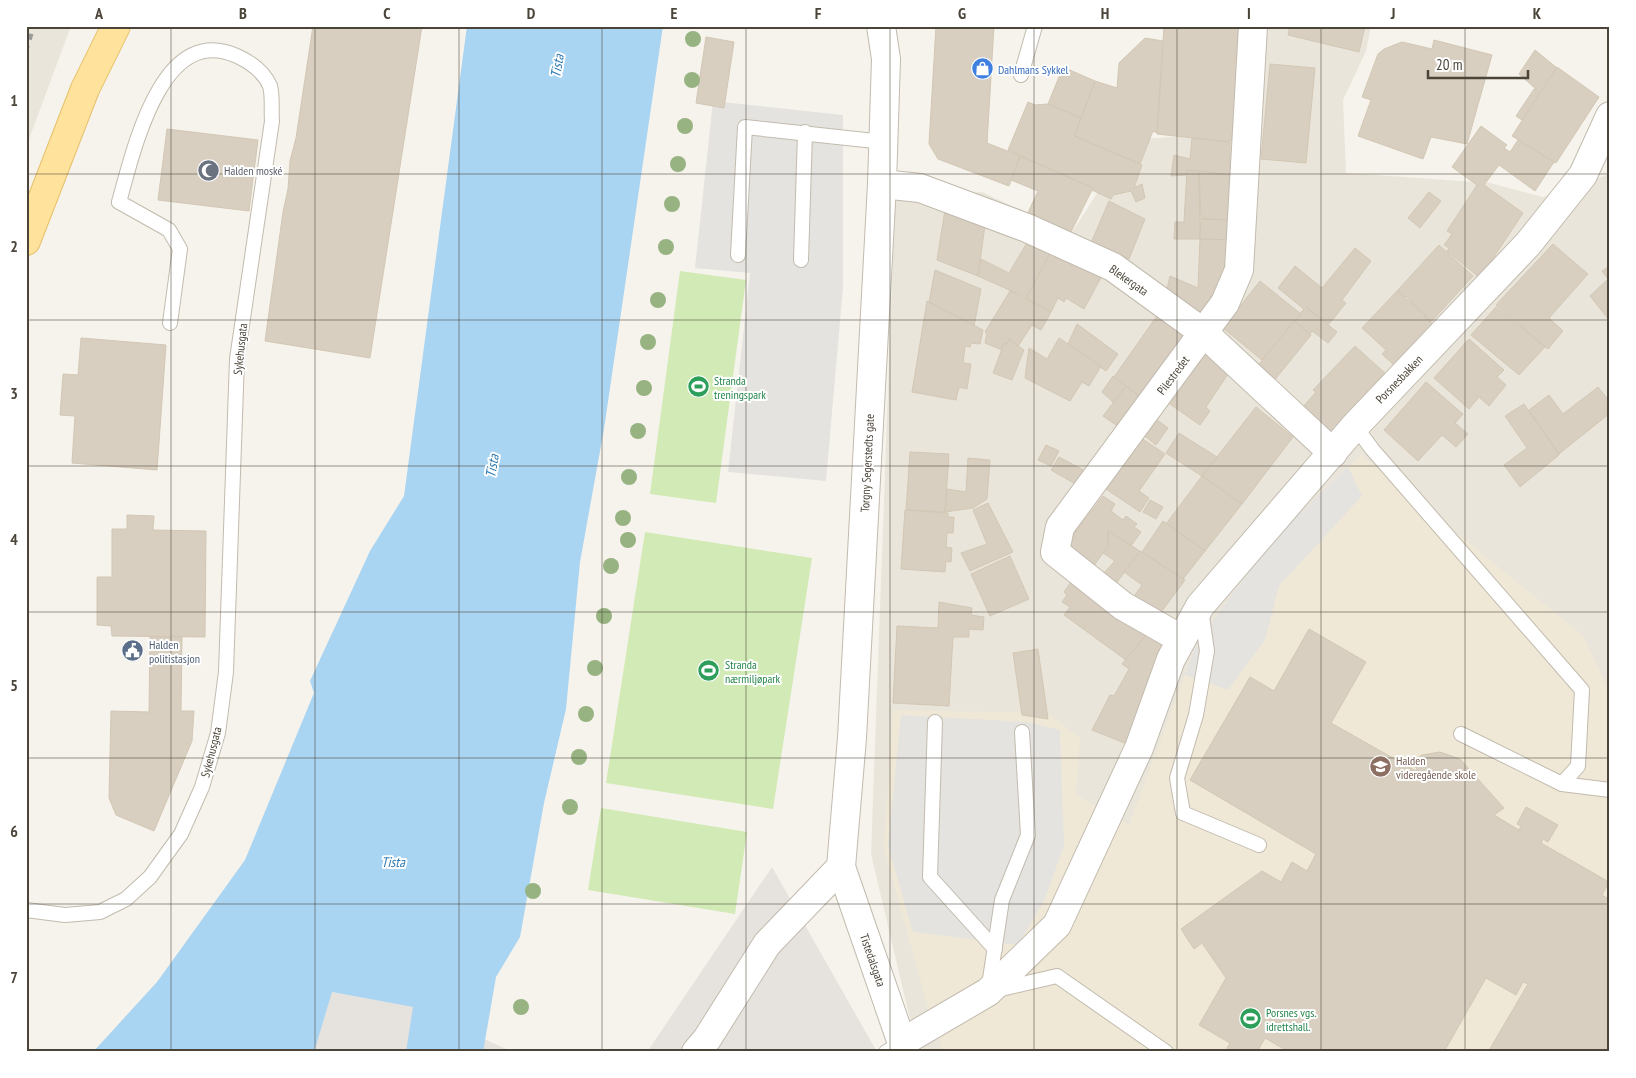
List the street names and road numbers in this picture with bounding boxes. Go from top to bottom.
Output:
street label: Blekergata [1107,261,1152,299]
street label: Sykehusgata [230,322,250,376]
street label: Pilestredet [1154,352,1193,397]
street label: Porsnesbakken [1372,352,1426,406]
street label: Torgny Segerstedts gate [857,413,877,513]
street label: Sykehusgata [197,725,225,779]
street label: Tistedalsgata [857,931,889,989]

